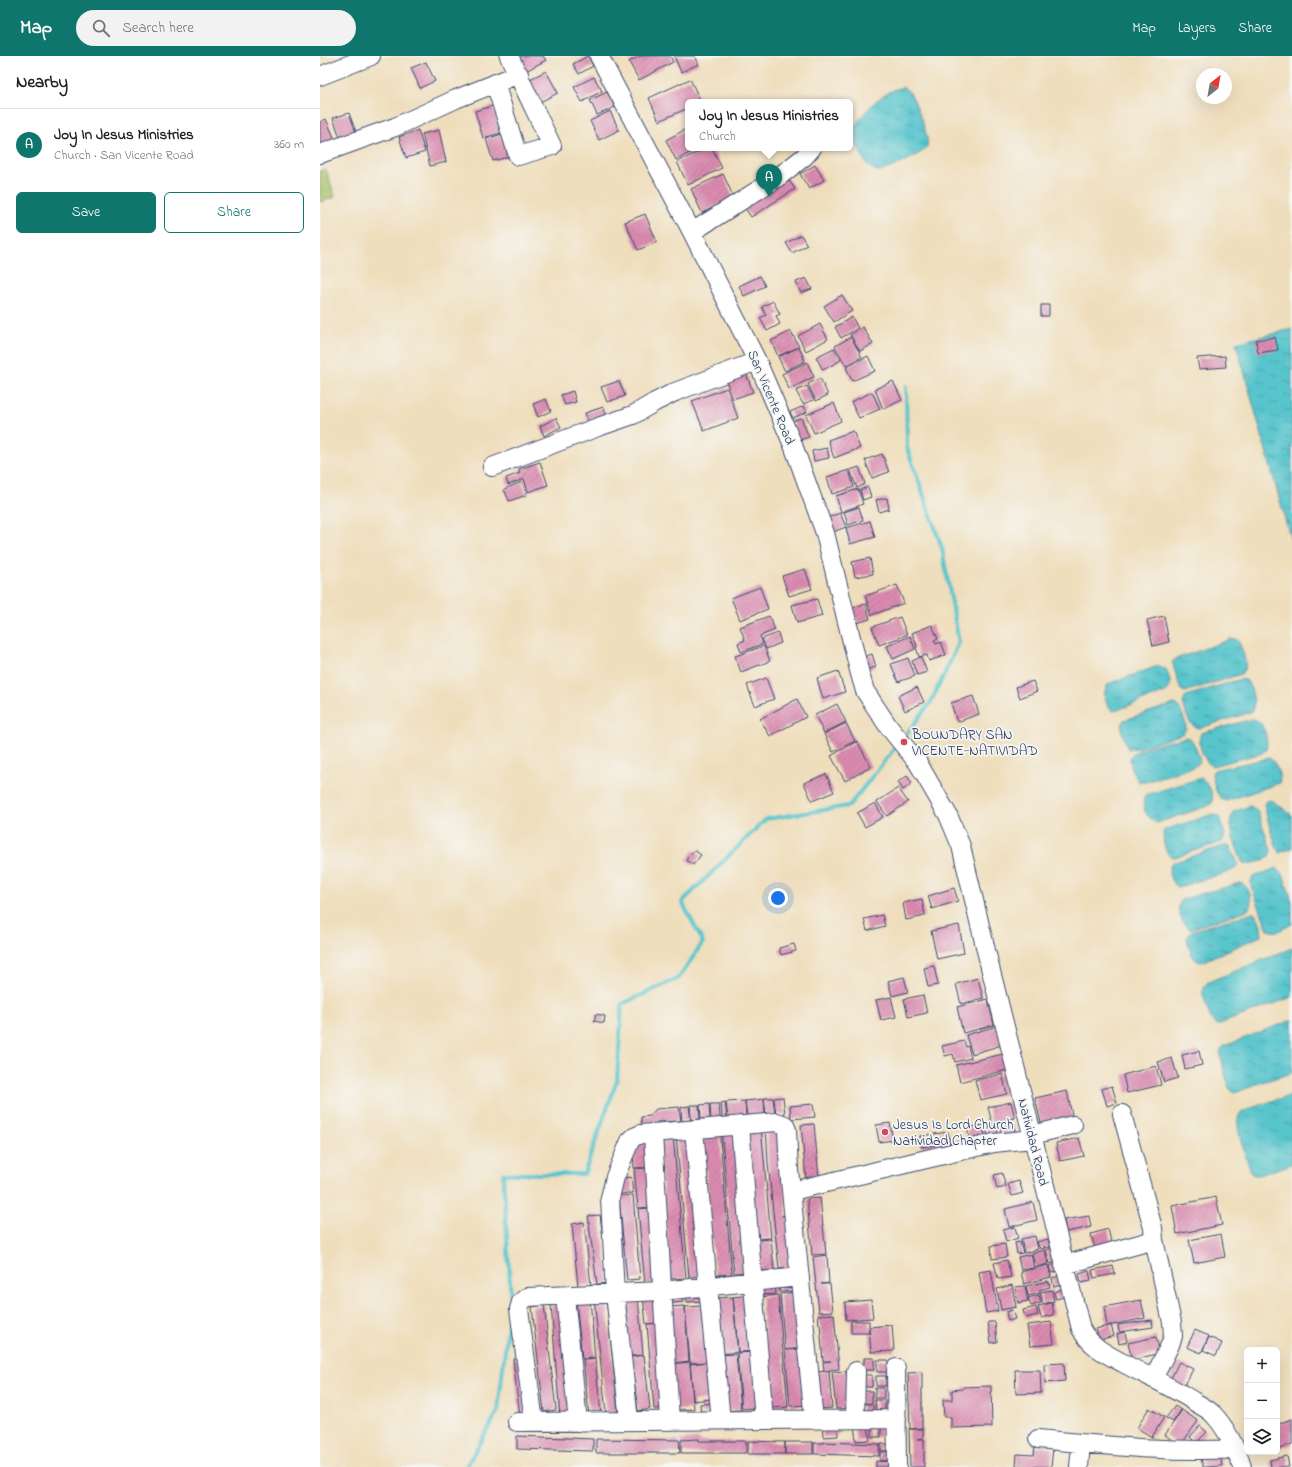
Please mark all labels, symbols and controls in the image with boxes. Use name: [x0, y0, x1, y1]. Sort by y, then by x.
search box: [76, 10, 356, 46]
text: Map: [20, 15, 52, 42]
icon: search: [90, 17, 112, 39]
text: Search here: [122, 17, 194, 39]
text: Map: [1132, 18, 1156, 39]
text: Layers: [1178, 18, 1216, 39]
text: Share: [1238, 18, 1272, 39]
north arrow: [1196, 68, 1232, 104]
text: Nearby: [16, 70, 68, 95]
popup: [685, 99, 853, 151]
text: Joy In Jesus Ministries: [699, 105, 839, 127]
text: Joy In Jesus Ministries: [54, 124, 194, 146]
text: Church: [699, 127, 736, 146]
text: A: [25, 135, 33, 154]
text: 360 m: [274, 135, 304, 154]
text: Church · San Vicente Road: [54, 146, 194, 165]
pin: A: [756, 164, 782, 197]
button: Save: [16, 192, 156, 233]
button: Share: [164, 192, 304, 233]
street label: San Vicente Road: [741, 347, 800, 448]
place label: BOUNDARY SAN VICENTE-NATIVIDAD: [911, 725, 1038, 762]
marker: BOUNDARY SAN VICENTE-NATIVIDAD: [899, 737, 909, 747]
your location: [768, 888, 788, 908]
street label: Natividad Road: [1012, 1096, 1054, 1188]
place label: Jesus Is Lord Church Natividad Chapter: [893, 1115, 1013, 1152]
marker: Jesus Is Lord Church Natividad Chapter: [880, 1127, 890, 1137]
map controls: [1244, 1347, 1280, 1455]
button: +: [1244, 1347, 1280, 1383]
button: −: [1244, 1383, 1280, 1419]
button: layers: [1244, 1419, 1280, 1455]

